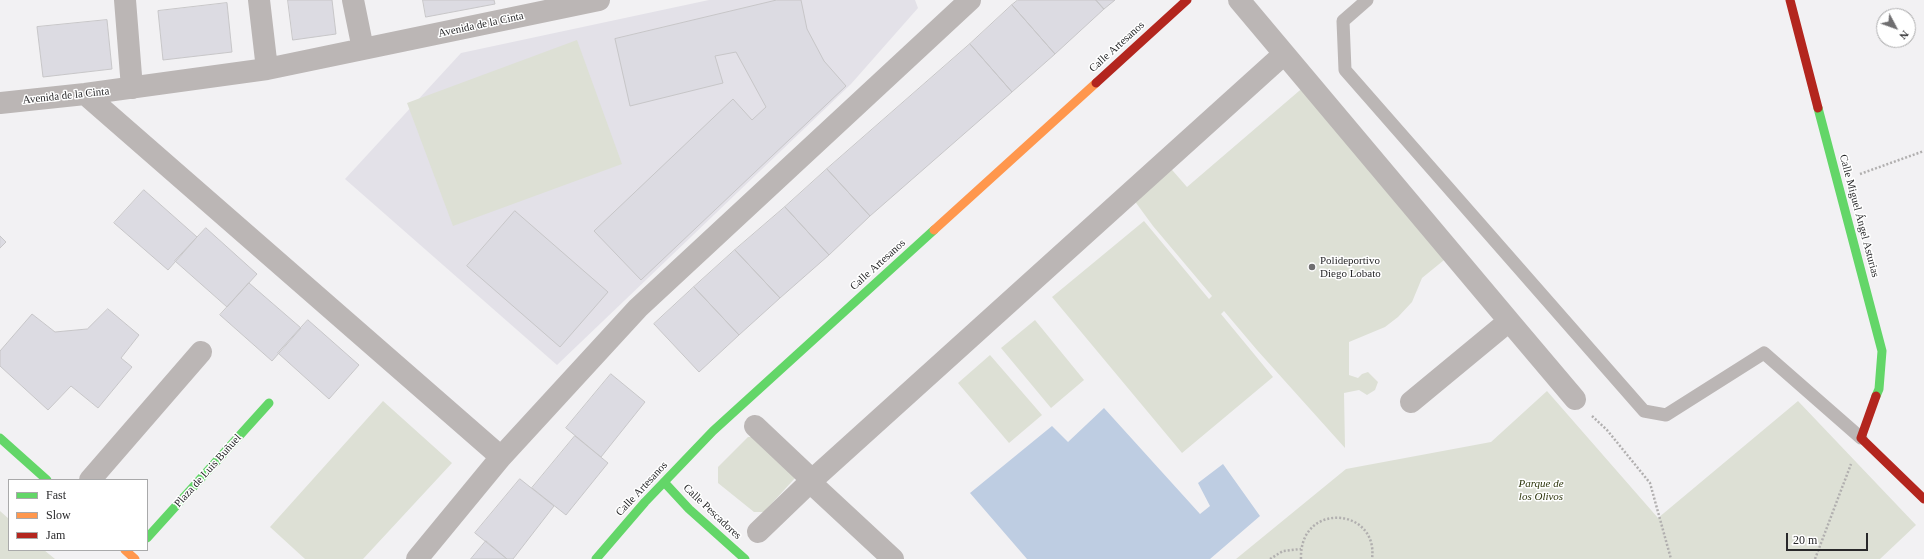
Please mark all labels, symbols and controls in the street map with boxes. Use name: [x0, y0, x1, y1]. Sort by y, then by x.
north arrow: [1876, 8, 1916, 48]
street label: Avenida de la Cinta: [437, 10, 525, 40]
street label: Calle Artesanos: [1087, 19, 1147, 75]
text: N: [1897, 28, 1911, 42]
street label: Avenida de la Cinta: [22, 85, 110, 107]
street label: Calle Miguel Ángel Asturias: [1836, 153, 1882, 279]
street label: Calle Artesanos: [848, 237, 908, 293]
place label: Polideportivo Diego Lobato: [1320, 254, 1381, 280]
marker: Polideportivo Diego Lobato: [1307, 262, 1317, 272]
street label: Plaza de Luis Buñuel: [172, 432, 244, 510]
street label: Calle Artesanos: [613, 459, 671, 519]
park label: Parque de los Olivos: [1518, 477, 1564, 503]
legend: [8, 479, 148, 551]
street label: Calle Pescadores: [680, 482, 744, 542]
text: Fast: [46, 488, 66, 502]
text: Slow: [46, 508, 71, 522]
scale bar: [1788, 525, 1870, 551]
text: Jam: [46, 528, 65, 542]
text: 20 m: [1793, 533, 1817, 547]

